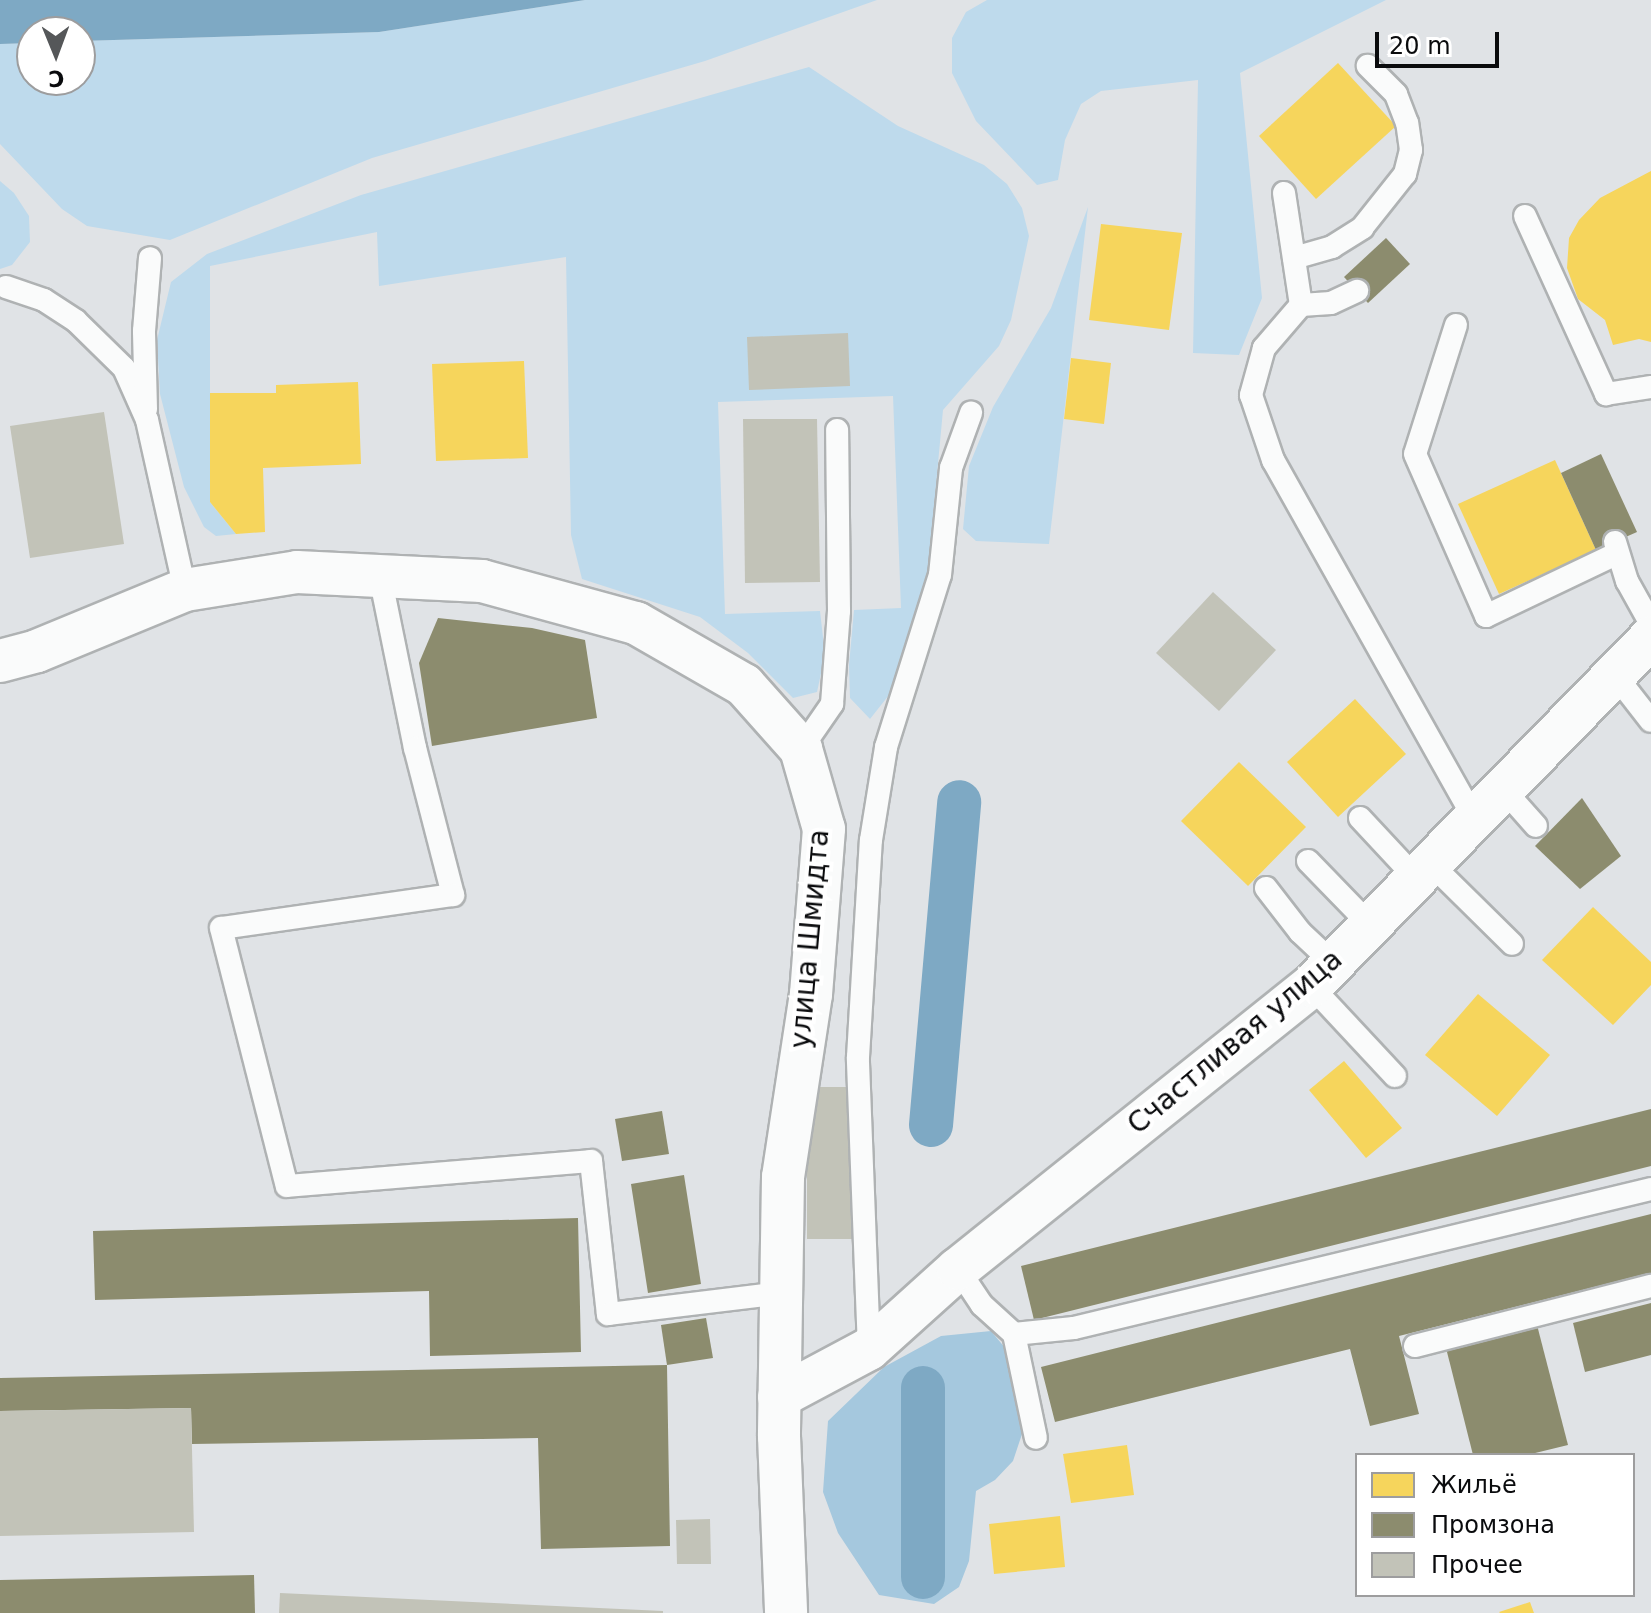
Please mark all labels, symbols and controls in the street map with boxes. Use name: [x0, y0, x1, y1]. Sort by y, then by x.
north arrow: [16, 16, 96, 96]
scale bar: [1379, 16, 1503, 66]
text: 20 m: [1389, 32, 1451, 60]
text: С: [48, 66, 65, 91]
street label: улица Шмидта: [784, 828, 836, 1050]
street label: Счастливая улица: [1121, 943, 1349, 1141]
legend: [1355, 1453, 1635, 1597]
text: Жильё: [1431, 1471, 1517, 1499]
text: Промзона: [1431, 1511, 1555, 1539]
text: Прочее: [1431, 1551, 1523, 1579]

